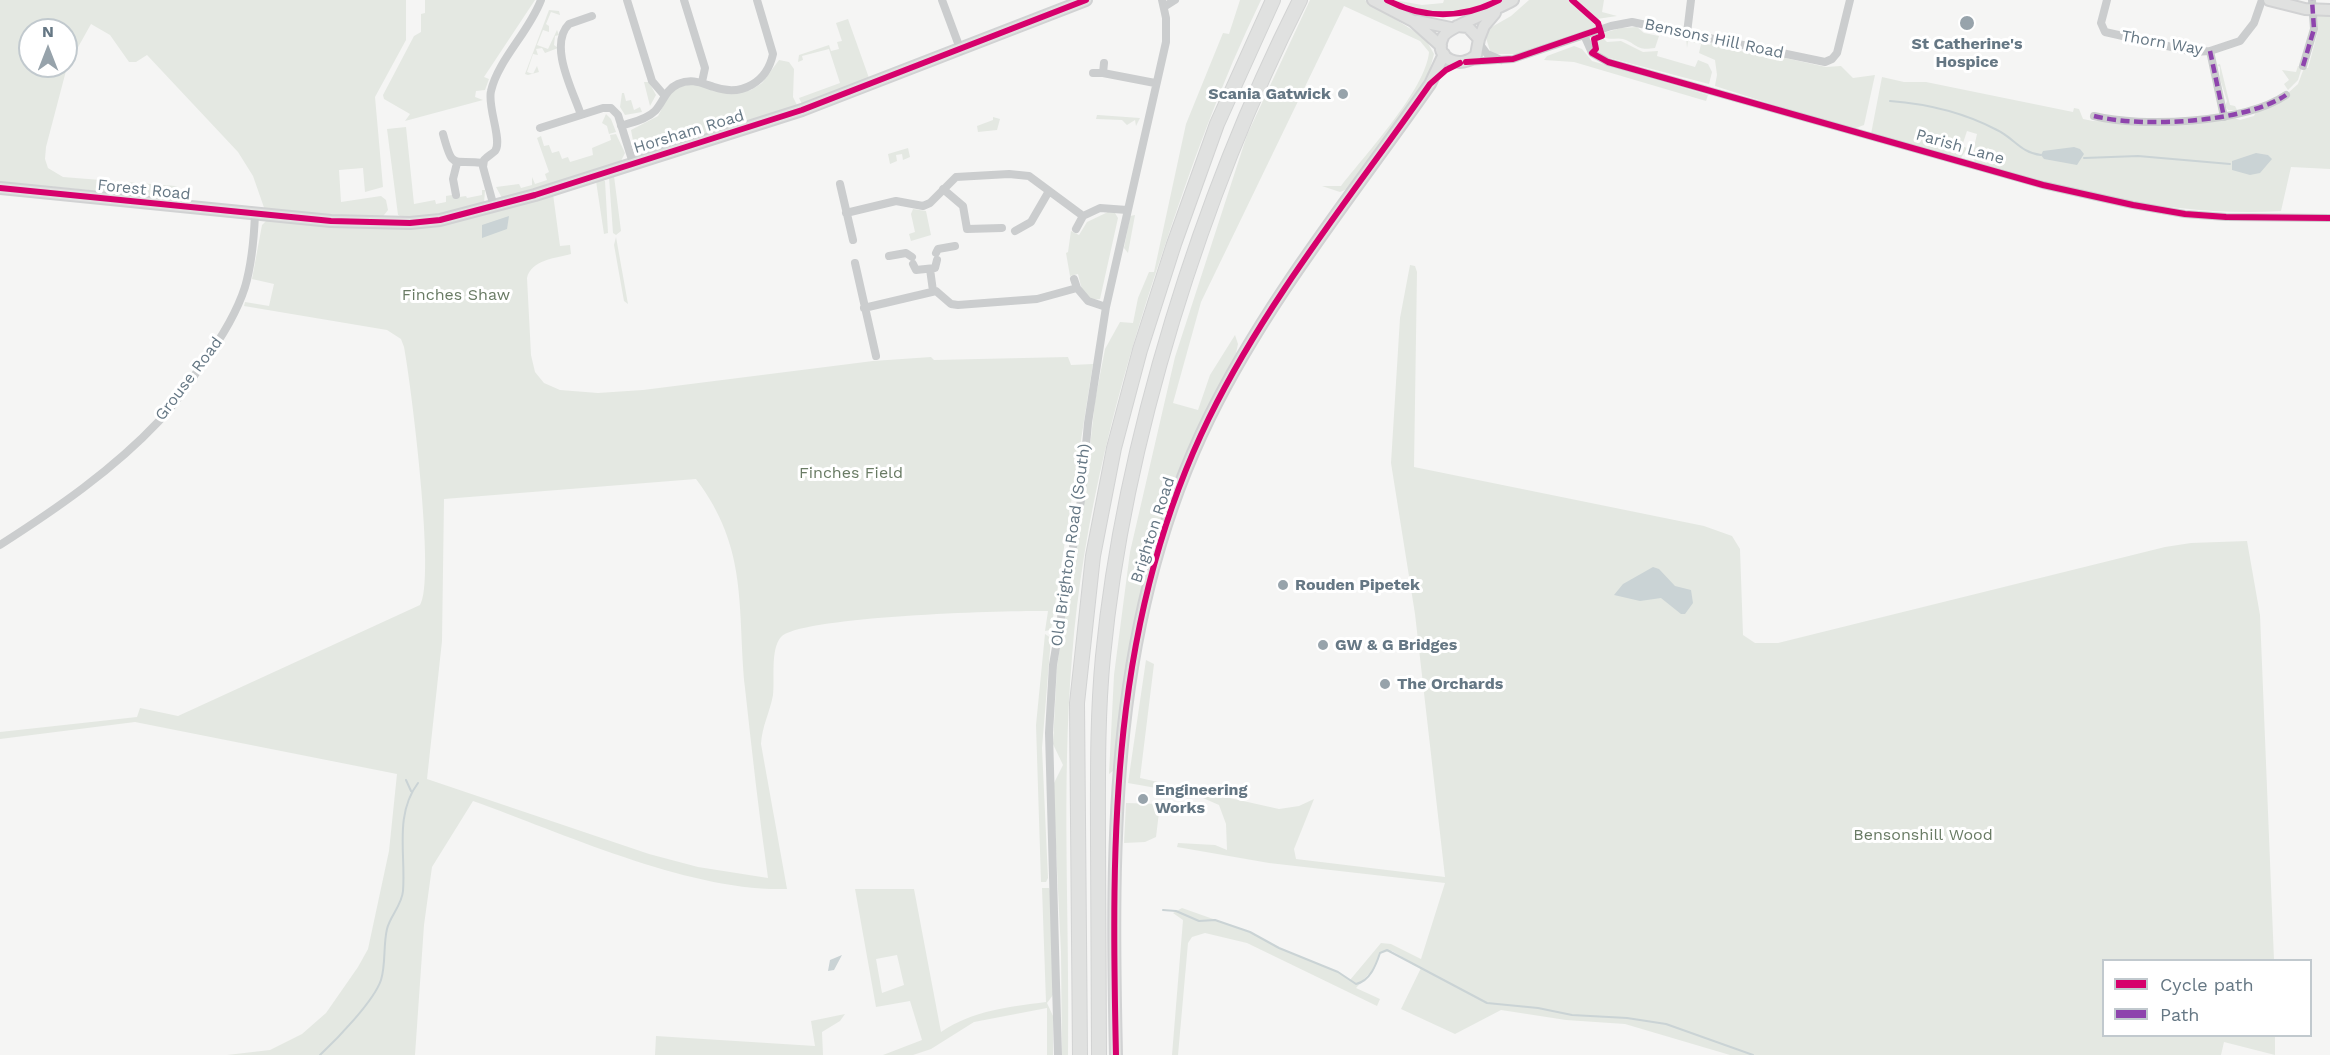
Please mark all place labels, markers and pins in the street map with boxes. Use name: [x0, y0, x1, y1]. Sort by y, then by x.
marker: St Catherine's Hospice: [1958, 14, 1976, 32]
place label: St Catherine's Hospice: [1912, 34, 2022, 72]
place label: Scania Gatwick: [1208, 84, 1331, 104]
marker: Scania Gatwick: [1336, 87, 1350, 101]
place label: Rouden Pipetek: [1295, 575, 1420, 595]
marker: Rouden Pipetek: [1276, 578, 1290, 592]
place label: GW & G Bridges: [1335, 635, 1457, 655]
marker: GW & G Bridges: [1316, 638, 1330, 652]
place label: The Orchards: [1397, 674, 1503, 694]
marker: The Orchards: [1378, 677, 1392, 691]
place label: Engineering Works: [1155, 780, 1247, 818]
marker: Engineering Works: [1136, 792, 1150, 806]

